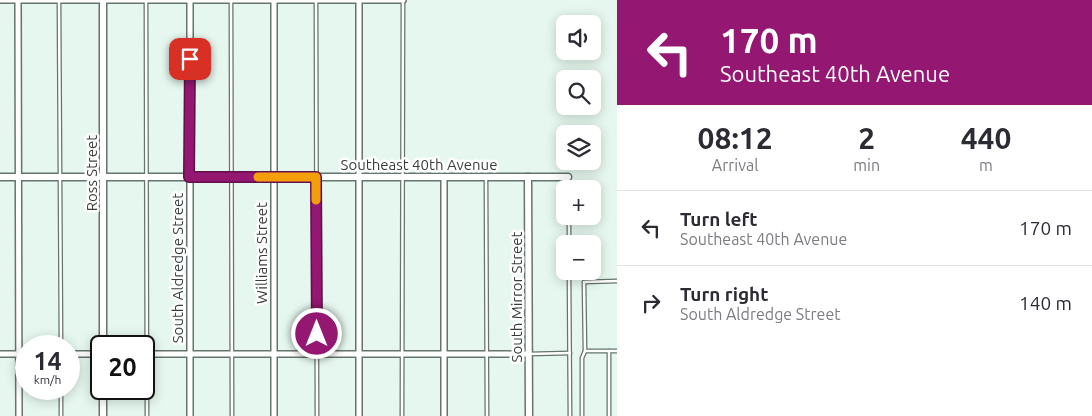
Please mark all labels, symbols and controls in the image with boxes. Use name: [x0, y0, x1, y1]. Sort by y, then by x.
map controls: [556, 15, 601, 280]
button: sound: [556, 15, 601, 60]
icon: left: [637, 20, 702, 85]
text: 170 m: [720, 20, 818, 60]
pin: [169, 38, 211, 80]
icon: arrive: [176, 45, 204, 73]
text: Southeast 40th Avenue: [720, 61, 950, 86]
button: search: [556, 70, 601, 115]
text: 08:12: [698, 121, 773, 155]
text: 2: [858, 121, 875, 155]
text: 440: [961, 121, 1011, 155]
button: layers: [556, 125, 601, 170]
street label: Ross Street: [83, 135, 100, 211]
street label: Southeast 40th Avenue: [341, 156, 497, 173]
text: Arrival: [712, 156, 758, 174]
text: min: [853, 156, 880, 174]
text: m: [979, 156, 993, 174]
button: +: [556, 180, 601, 225]
street label: South Aldredge Street: [169, 193, 186, 343]
street label: Williams Street: [253, 202, 270, 304]
text: Turn left: [680, 208, 758, 230]
icon: left: [637, 214, 665, 242]
text: 170 m: [1019, 217, 1072, 239]
text: Southeast 40th Avenue: [680, 230, 847, 248]
street label: South Mirror Street: [508, 231, 525, 362]
button: −: [556, 235, 601, 280]
text: Turn right: [680, 283, 768, 305]
icon: right: [637, 289, 665, 317]
text: 140 m: [1019, 292, 1072, 314]
text: South Aldredge Street: [680, 305, 841, 323]
position arrow: [290, 307, 342, 359]
speed limit sign: 20: [90, 335, 155, 400]
text: 14: [33, 347, 62, 375]
text: km/h: [34, 373, 61, 386]

